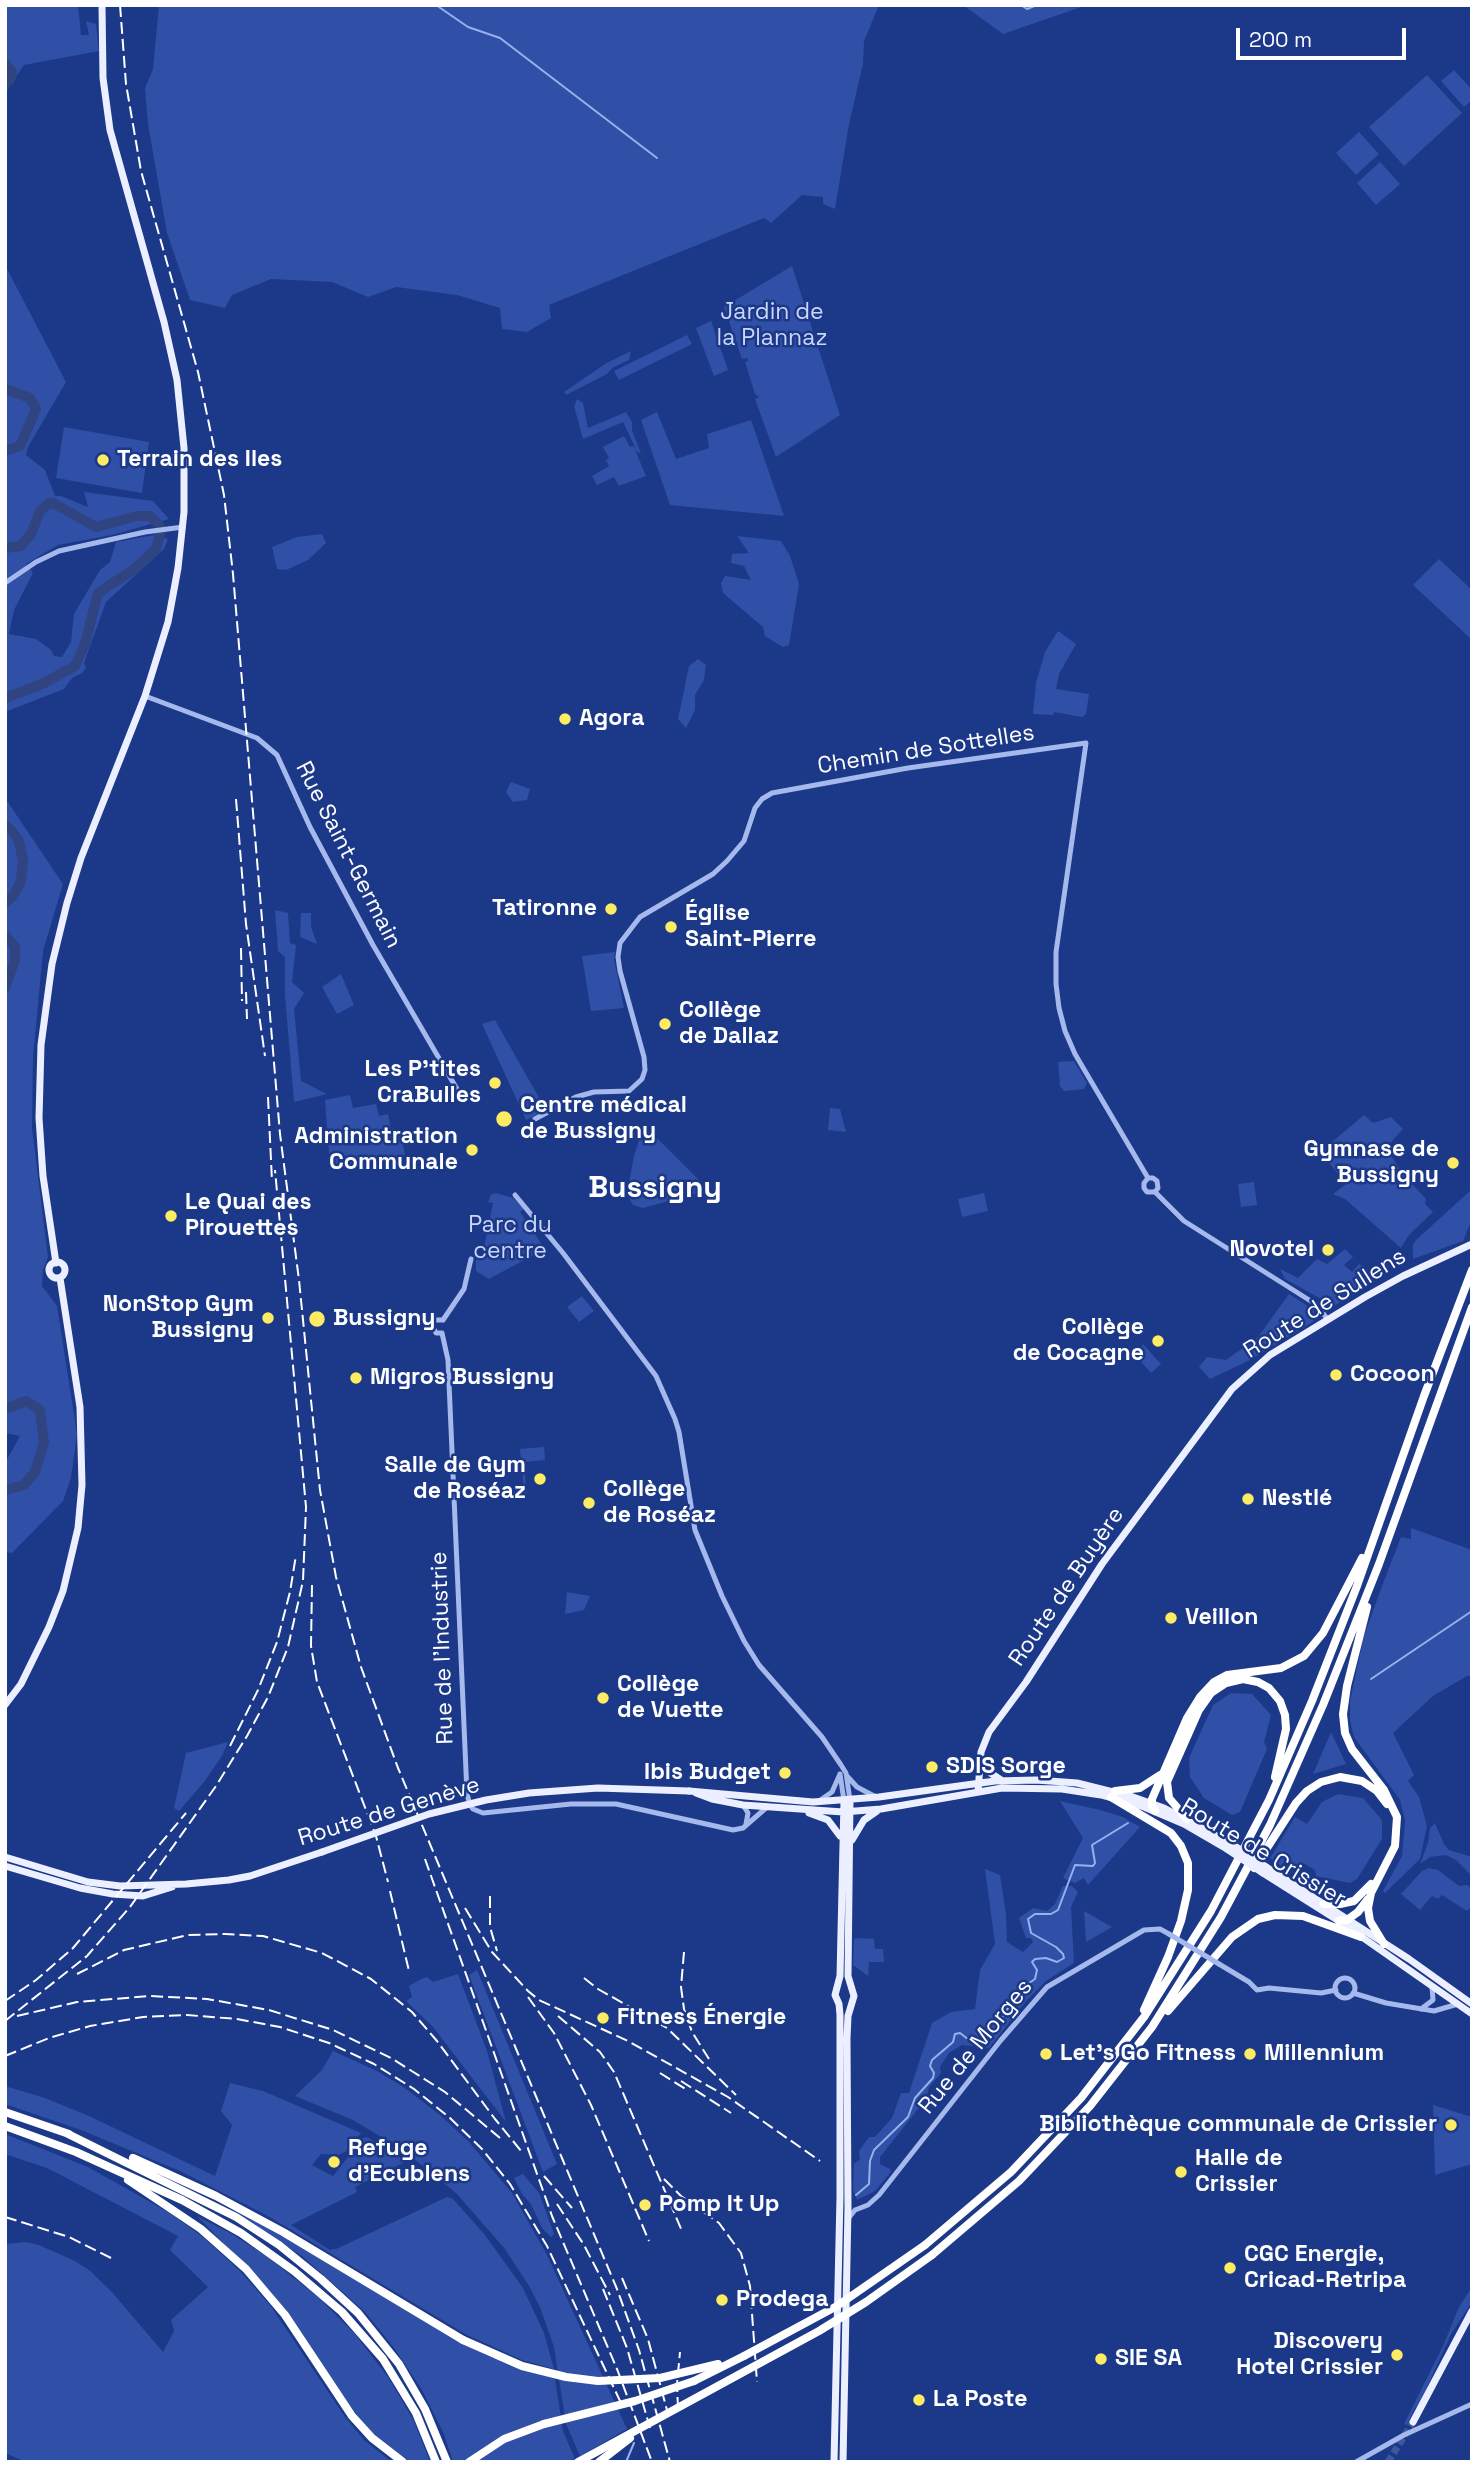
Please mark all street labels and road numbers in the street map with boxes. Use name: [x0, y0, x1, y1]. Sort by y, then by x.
street label: Chemin de Sottelles: [816, 719, 1036, 781]
street label: Rue Saint-Germain: [289, 757, 407, 953]
street label: Route de Sullens: [1239, 1243, 1411, 1365]
street label: Route de Buyère: [1004, 1502, 1130, 1672]
street label: Rue de l'Industrie: [426, 1551, 460, 1745]
street label: Route de Genève: [295, 1771, 483, 1853]
street label: Route de Crissier: [1175, 1793, 1351, 1913]
street label: Rue de Morges: [913, 1974, 1039, 2120]

